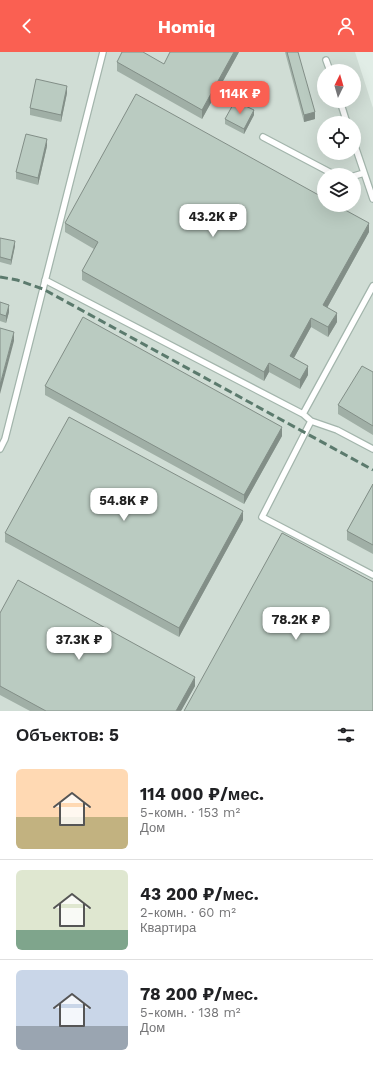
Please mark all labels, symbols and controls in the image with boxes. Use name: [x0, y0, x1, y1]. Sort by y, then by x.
icon: back: [16, 15, 38, 37]
icon: person: [335, 15, 357, 37]
text: Homiq: [158, 16, 215, 37]
north arrow: [317, 64, 361, 108]
map controls: [317, 64, 361, 212]
pin: 114K ₽: [207, 81, 273, 115]
text: 114K ₽: [219, 86, 261, 101]
button: locate: [317, 116, 361, 160]
button: layers: [317, 168, 361, 212]
pin: 43.2K ₽: [176, 204, 250, 238]
text: 43.2K ₽: [188, 209, 238, 224]
pin: 54.8K ₽: [87, 488, 161, 522]
text: 54.8K ₽: [99, 493, 149, 508]
pin: 78.2K ₽: [259, 607, 333, 641]
text: 78.2K ₽: [272, 612, 320, 627]
pin: 37.3K ₽: [42, 627, 116, 661]
text: 37.3K ₽: [56, 632, 102, 647]
icon: filters: [335, 724, 357, 746]
text: Объектов: 5: [16, 725, 119, 745]
text: 114 000 ₽/мес.: [140, 784, 264, 804]
icon: home: [48, 785, 96, 833]
text: 5-комн. · 153 m²: [140, 805, 240, 820]
text: Дом: [140, 820, 165, 835]
text: 43 200 ₽/мес.: [140, 884, 259, 904]
icon: home: [48, 886, 96, 934]
text: 2-комн. · 60 m²: [140, 905, 236, 920]
text: Квартира: [140, 920, 196, 935]
text: 78 200 ₽/мес.: [140, 984, 258, 1004]
icon: home: [48, 986, 96, 1034]
text: 5-комн. · 138 m²: [140, 1005, 241, 1020]
text: Дом: [140, 1020, 165, 1035]

